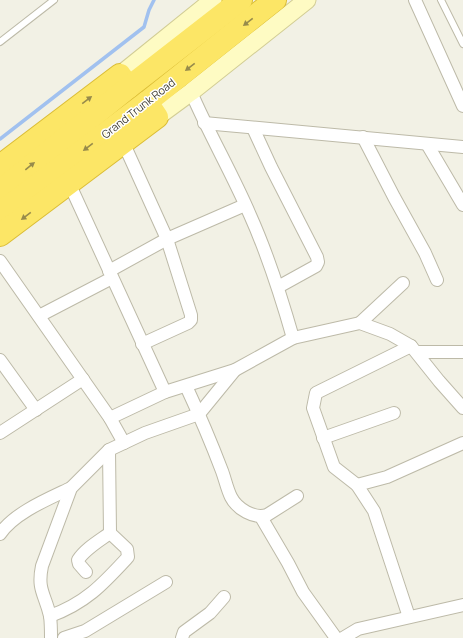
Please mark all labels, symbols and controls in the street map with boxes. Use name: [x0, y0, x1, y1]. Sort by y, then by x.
one-way arrow: [242, 17, 253, 26]
one-way arrow: [185, 63, 196, 71]
street label: Grand Trunk Road: [98, 75, 178, 141]
one-way arrow: [81, 96, 92, 104]
one-way arrow: [82, 142, 93, 151]
one-way arrow: [25, 162, 36, 171]
one-way arrow: [20, 212, 31, 220]

